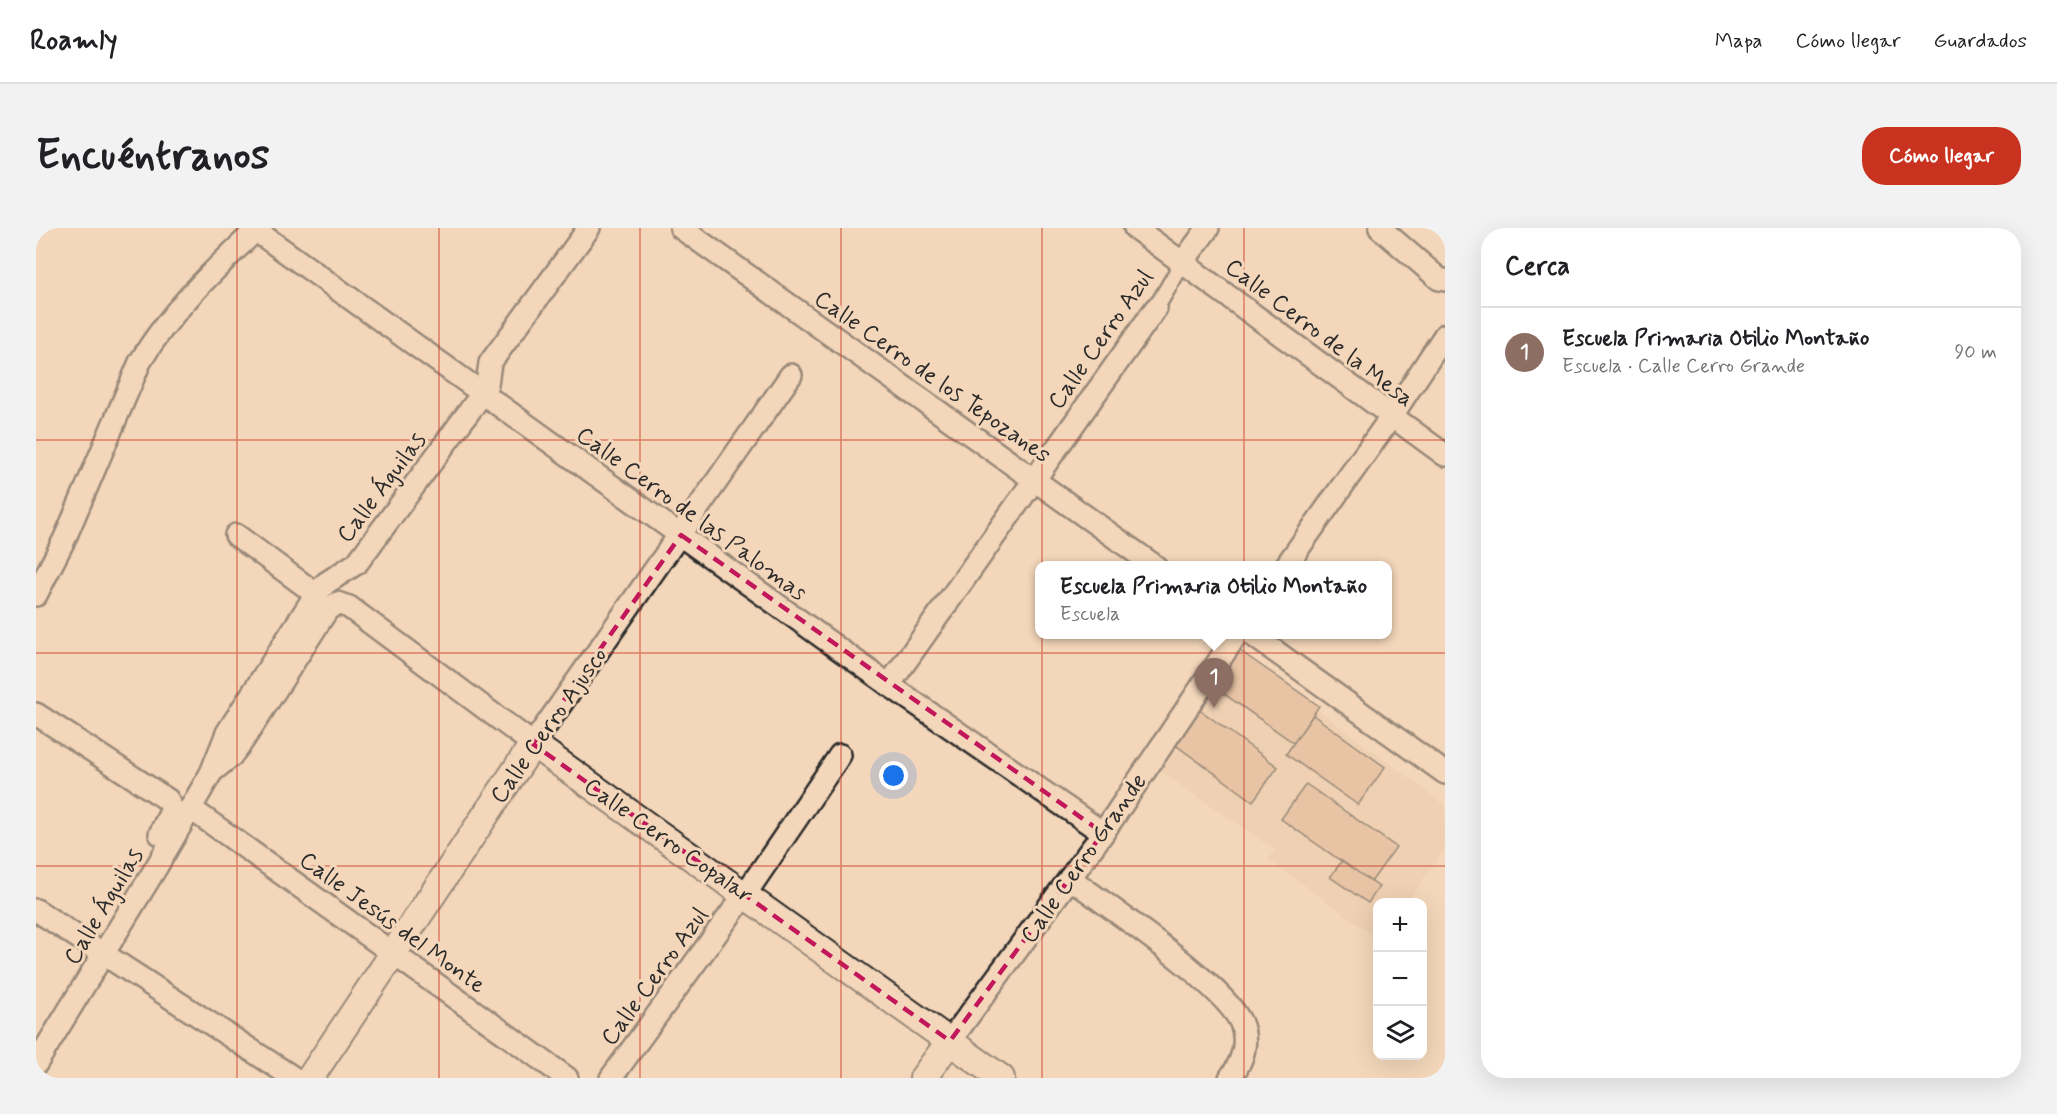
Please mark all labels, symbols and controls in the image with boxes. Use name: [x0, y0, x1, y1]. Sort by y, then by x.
text: Roamly: [30, 23, 118, 60]
text: Mapa: [1715, 27, 1763, 55]
text: Cómo llegar: [1796, 27, 1901, 55]
text: Guardados: [1934, 27, 2027, 55]
button: Cómo llegar: [1862, 127, 2021, 185]
text: Encuéntranos: [36, 129, 269, 184]
text: Cerca: [1505, 250, 1570, 284]
street label: Calle Cerro de la Mesa: [1218, 252, 1420, 415]
street label: Calle Cerro Azul: [1042, 264, 1161, 416]
street label: Calle Cerro de los Tepozanes: [808, 284, 1057, 471]
text: Escuela Primaria Otilio Montaño: [1562, 325, 1869, 353]
text: 1: [1520, 339, 1529, 366]
text: 90 m: [1954, 339, 1997, 366]
text: Escuela · Calle Cerro Grande: [1562, 353, 1805, 380]
street label: Calle Cerro de las Palomas: [570, 420, 813, 609]
street label: Calle Águilas: [330, 426, 434, 550]
popup: [1035, 561, 1392, 639]
text: Escuela Primaria Otilio Montaño: [1060, 573, 1367, 601]
text: Escuela: [1060, 601, 1120, 628]
street label: Calle Cerro Ajusco: [484, 642, 615, 810]
pin: 1: [1194, 658, 1234, 708]
your location: [879, 761, 908, 790]
street label: Calle Cerro Grande: [1014, 768, 1155, 950]
street label: Calle Cerro Copalar: [577, 771, 759, 911]
street label: Calle Águilas: [56, 842, 151, 971]
street label: Calle Jesús del Monte: [293, 845, 492, 1001]
map controls: [1373, 898, 1427, 1060]
button: +: [1373, 898, 1427, 952]
street label: Calle Cerro Azul: [595, 901, 716, 1052]
button: −: [1373, 952, 1427, 1006]
button: layers: [1373, 1006, 1427, 1060]

